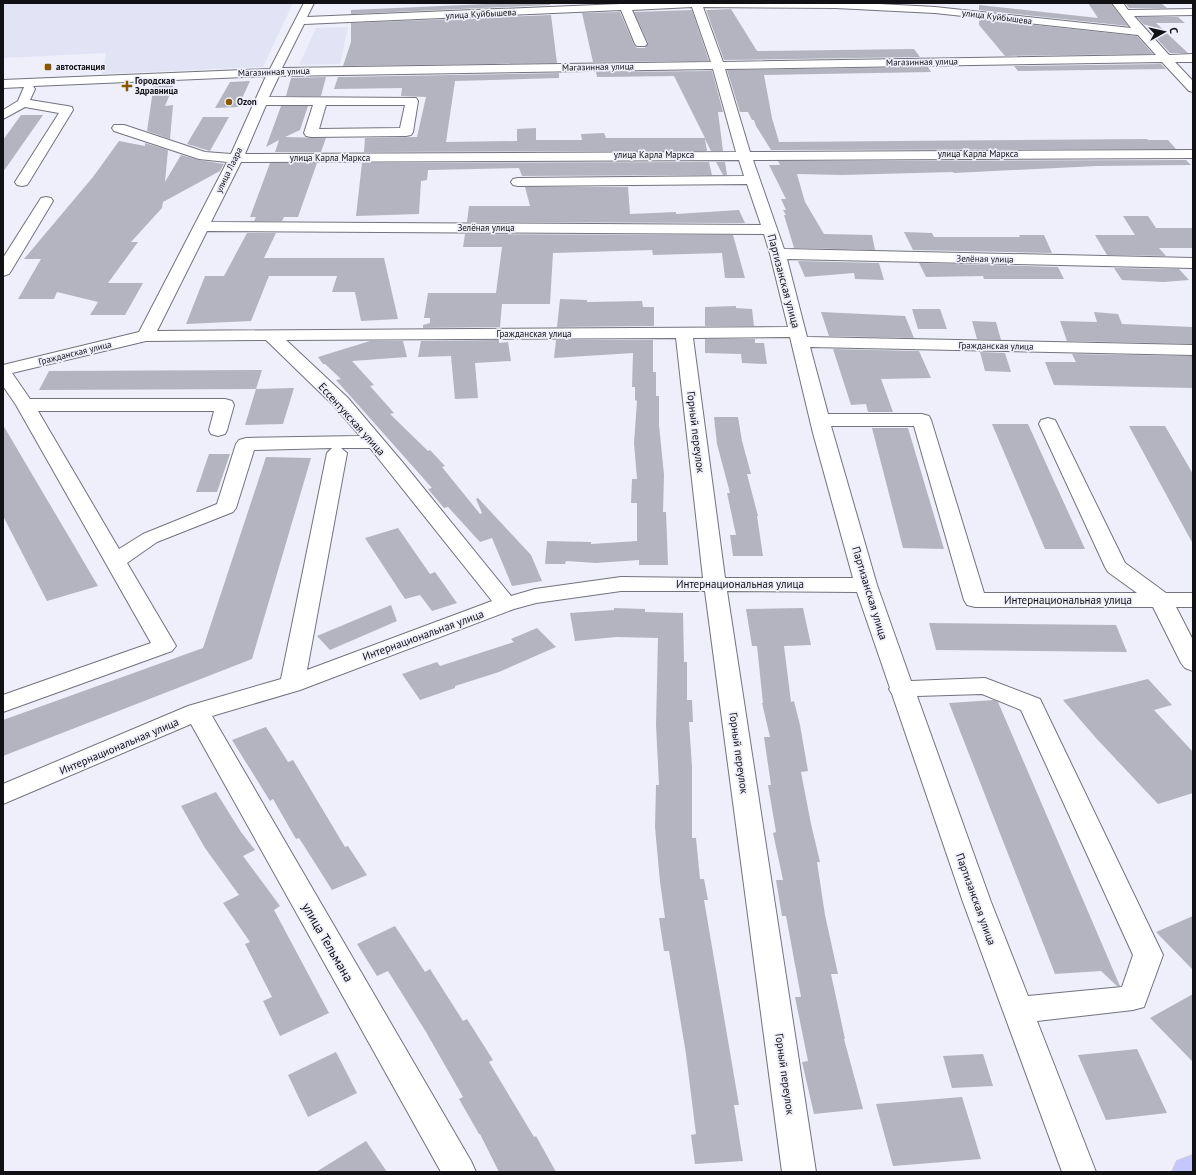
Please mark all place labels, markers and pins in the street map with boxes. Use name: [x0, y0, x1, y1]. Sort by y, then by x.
place label: автостанция: [56, 61, 105, 72]
marker: автостанция: [43, 62, 53, 72]
place label: Городская Здравница: [135, 75, 178, 96]
marker: Городская Здравница: [122, 81, 132, 91]
place label: Ozon: [237, 96, 257, 107]
marker: Ozon: [224, 97, 234, 107]

